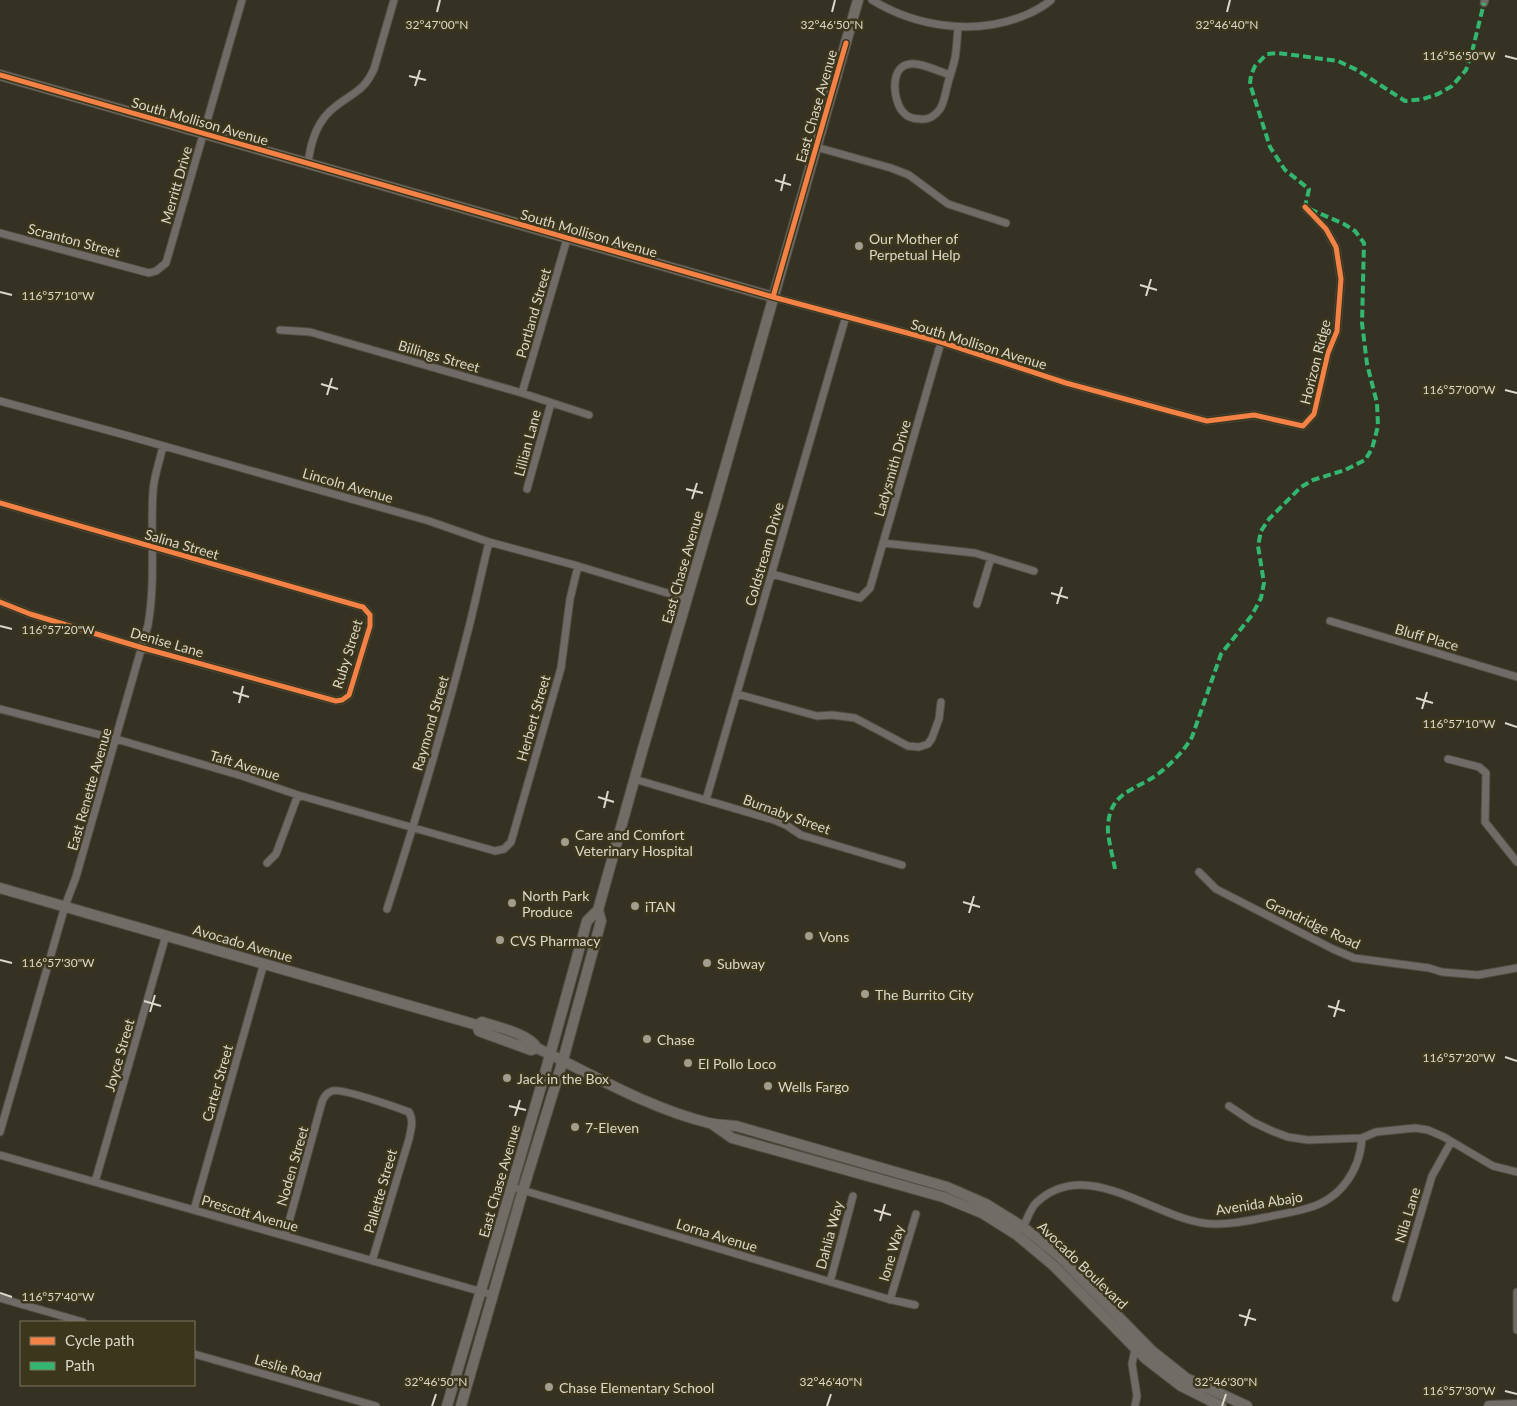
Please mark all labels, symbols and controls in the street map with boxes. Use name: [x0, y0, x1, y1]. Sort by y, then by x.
text: 32°47'00"N: [406, 17, 468, 32]
text: 32°46'50"N: [801, 17, 863, 32]
text: 32°46'40"N: [1196, 17, 1258, 32]
street label: East Chase Avenue: [792, 48, 840, 164]
text: 116°56'50"W: [1422, 48, 1496, 63]
street label: South Mollison Avenue: [130, 93, 270, 149]
street label: Merritt Drive: [157, 144, 195, 226]
street label: South Mollison Avenue: [519, 205, 659, 261]
street label: Scranton Street: [26, 219, 122, 261]
place label: Our Mother of Perpetual Help: [869, 230, 961, 263]
marker: Our Mother of Perpetual Help: [853, 240, 865, 252]
street label: Portland Street: [512, 266, 554, 360]
text: 116°57'10"W: [21, 288, 95, 303]
street label: South Mollison Avenue: [909, 315, 1049, 373]
street label: Horizon Ridge: [1296, 318, 1334, 406]
street label: Billings Street: [396, 336, 482, 376]
text: 116°57'00"W: [1422, 382, 1496, 397]
street label: Lillian Lane: [510, 408, 544, 478]
street label: Ladysmith Drive: [870, 418, 914, 518]
street label: Lincoln Avenue: [301, 464, 395, 506]
street label: Coldstream Drive: [741, 500, 787, 608]
street label: East Chase Avenue: [658, 509, 706, 625]
street label: Salina Street: [143, 525, 221, 563]
street label: Ruby Street: [328, 617, 366, 691]
street label: Bluff Place: [1393, 620, 1461, 654]
text: 116°57'20"W: [21, 622, 95, 637]
street label: Denise Lane: [128, 623, 206, 661]
street label: Raymond Street: [408, 673, 452, 773]
street label: Herbert Street: [513, 673, 553, 763]
text: 116°57'10"W: [1422, 716, 1496, 731]
street label: East Renette Avenue: [63, 726, 115, 852]
street label: Taft Avenue: [208, 746, 282, 784]
street label: Burnaby Street: [741, 790, 833, 838]
place label: Care and Comfort Veterinary Hospital: [575, 826, 693, 859]
marker: Care and Comfort Veterinary Hospital: [559, 836, 571, 848]
place label: North Park Produce: [522, 887, 590, 920]
street label: Grandridge Road: [1263, 893, 1363, 953]
marker: North Park Produce: [506, 897, 518, 909]
place label: iTAN: [645, 898, 676, 915]
marker: iTAN: [629, 900, 641, 912]
street label: Avocado Avenue: [191, 921, 295, 965]
place label: Vons: [819, 928, 849, 945]
marker: Vons: [803, 930, 815, 942]
place label: CVS Pharmacy: [510, 932, 601, 949]
marker: CVS Pharmacy: [494, 934, 506, 946]
text: 116°57'30"W: [21, 955, 95, 970]
place label: Subway: [717, 955, 766, 972]
marker: Subway: [701, 957, 713, 969]
place label: The Burrito City: [875, 986, 974, 1003]
marker: The Burrito City: [859, 988, 871, 1000]
street label: Joyce Street: [101, 1017, 137, 1093]
place label: Chase: [657, 1031, 695, 1048]
marker: Chase: [641, 1033, 653, 1045]
street label: Carter Street: [198, 1043, 236, 1123]
text: 116°57'20"W: [1422, 1050, 1496, 1065]
place label: El Pollo Loco: [698, 1055, 776, 1072]
marker: El Pollo Loco: [682, 1057, 694, 1069]
place label: Jack in the Box: [517, 1070, 609, 1087]
marker: Jack in the Box: [501, 1072, 513, 1084]
place label: Wells Fargo: [778, 1078, 849, 1095]
marker: Wells Fargo: [762, 1080, 774, 1092]
place label: 7-Eleven: [585, 1119, 639, 1136]
marker: 7-Eleven: [569, 1121, 581, 1133]
street label: East Chase Avenue: [475, 1123, 523, 1239]
street label: Noden Street: [273, 1124, 311, 1208]
street label: Pallette Street: [360, 1147, 400, 1235]
street label: Nila Lane: [1391, 1185, 1423, 1245]
street label: Avenida Abajo: [1214, 1188, 1304, 1218]
street label: Prescott Avenue: [200, 1191, 300, 1235]
street label: Dahlia Way: [812, 1198, 846, 1271]
street label: Lorna Avenue: [674, 1215, 760, 1255]
street label: Avocado Boulevard: [1034, 1218, 1132, 1312]
street label: Ione Way: [875, 1222, 907, 1283]
text: 116°57'40"W: [21, 1289, 95, 1304]
legend: [20, 1321, 195, 1386]
text: Cycle path: [65, 1331, 134, 1349]
street label: Leslie Road: [253, 1350, 323, 1386]
text: Path: [65, 1356, 95, 1374]
text: 32°46'50"N: [405, 1374, 467, 1389]
text: 32°46'40"N: [800, 1374, 862, 1389]
text: 32°46'30"N: [1195, 1374, 1257, 1389]
place label: Chase Elementary School: [559, 1379, 714, 1396]
marker: Chase Elementary School: [543, 1381, 555, 1393]
text: 116°57'30"W: [1422, 1383, 1496, 1398]

